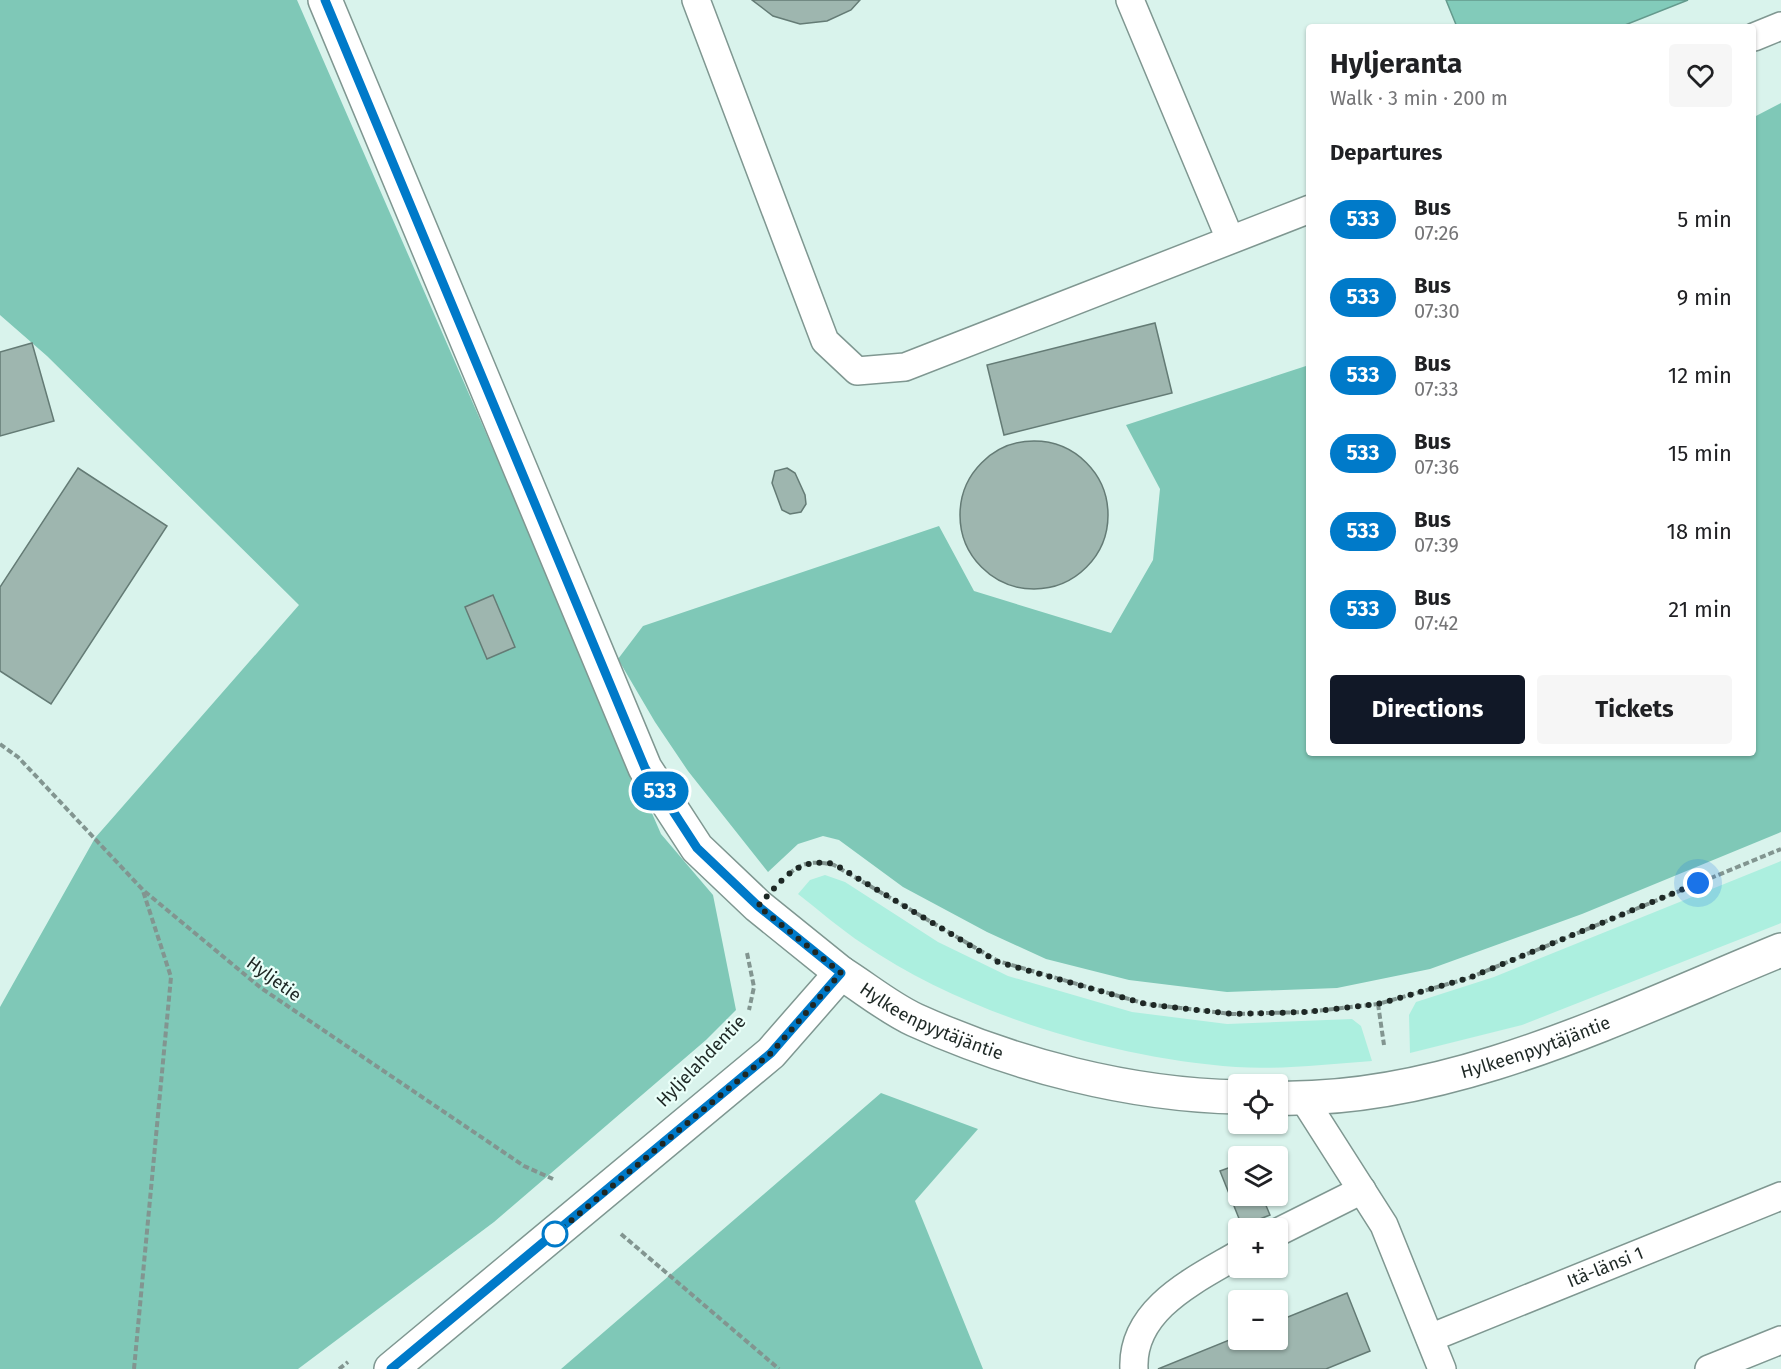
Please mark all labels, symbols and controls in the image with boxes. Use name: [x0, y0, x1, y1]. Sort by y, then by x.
button: heart: [1669, 44, 1732, 107]
text: Hyljeranta: [1330, 47, 1462, 80]
text: Walk · 3 min · 200 m: [1330, 86, 1508, 110]
text: Departures: [1330, 139, 1442, 166]
text: Bus: [1414, 194, 1451, 221]
text: 533: [1347, 206, 1379, 232]
text: 5 min: [1677, 206, 1732, 233]
text: 07:26: [1414, 221, 1459, 245]
text: Bus: [1414, 272, 1451, 299]
text: 533: [1347, 284, 1379, 310]
text: 9 min: [1677, 284, 1732, 311]
text: 07:30: [1414, 299, 1460, 323]
text: Bus: [1414, 350, 1451, 377]
text: 533: [1347, 362, 1379, 388]
text: 12 min: [1668, 362, 1732, 389]
text: 07:33: [1414, 377, 1459, 401]
text: Bus: [1414, 428, 1451, 455]
text: 533: [1347, 440, 1379, 466]
text: 15 min: [1668, 440, 1732, 467]
text: 07:36: [1414, 455, 1459, 479]
text: Bus: [1414, 506, 1451, 533]
text: 533: [1347, 518, 1379, 544]
text: 18 min: [1667, 518, 1732, 545]
text: 07:39: [1414, 533, 1459, 557]
text: Bus: [1414, 584, 1451, 611]
text: 533: [1347, 596, 1379, 622]
text: 21 min: [1668, 596, 1732, 623]
text: 07:42: [1414, 611, 1458, 635]
button: Directions: [1330, 675, 1525, 744]
button: Tickets: [1537, 675, 1732, 744]
line badge: 533: [626, 772, 694, 810]
text: 533: [644, 778, 676, 804]
your location: [1683, 868, 1713, 898]
street label: Hyljetie: [242, 952, 306, 1006]
street label: Hylkeenpyytäjäntie: [856, 978, 1006, 1065]
street label: Hyljelahdentie: [652, 1010, 750, 1112]
street label: Hylkeenpyytäjäntie: [1458, 1011, 1613, 1083]
map controls: [1228, 1074, 1288, 1350]
button: locate: [1228, 1074, 1288, 1134]
button: layers: [1228, 1146, 1288, 1206]
button: +: [1228, 1218, 1288, 1278]
unlabelled marker: [542, 1221, 568, 1247]
street label: Itä-länsi 1: [1564, 1242, 1646, 1292]
button: −: [1228, 1290, 1288, 1350]

